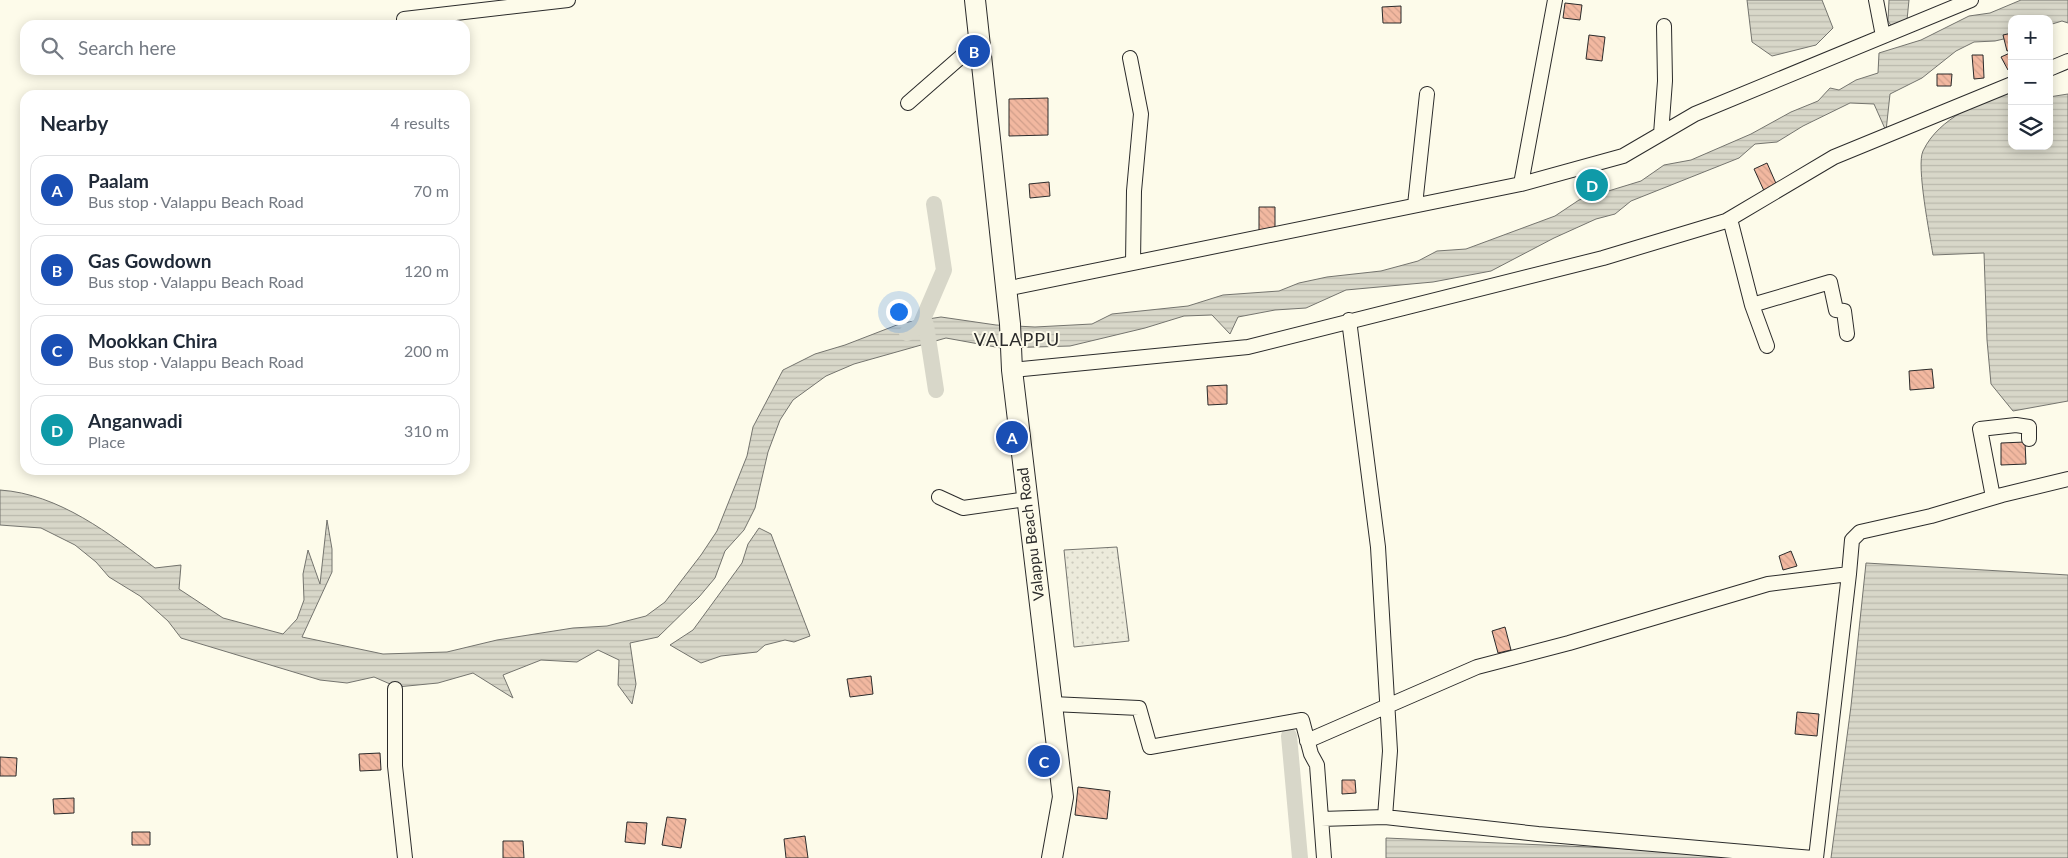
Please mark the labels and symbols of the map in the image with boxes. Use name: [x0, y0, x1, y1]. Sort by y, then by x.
pin: B: [958, 32, 990, 70]
pin: D: [1576, 166, 1608, 204]
your location: [886, 299, 912, 325]
district label: VALAPPU: [974, 328, 1060, 350]
pin: A: [996, 418, 1028, 456]
street label: Valappu Beach Road: [1013, 466, 1047, 602]
pin: C: [1028, 742, 1060, 780]

